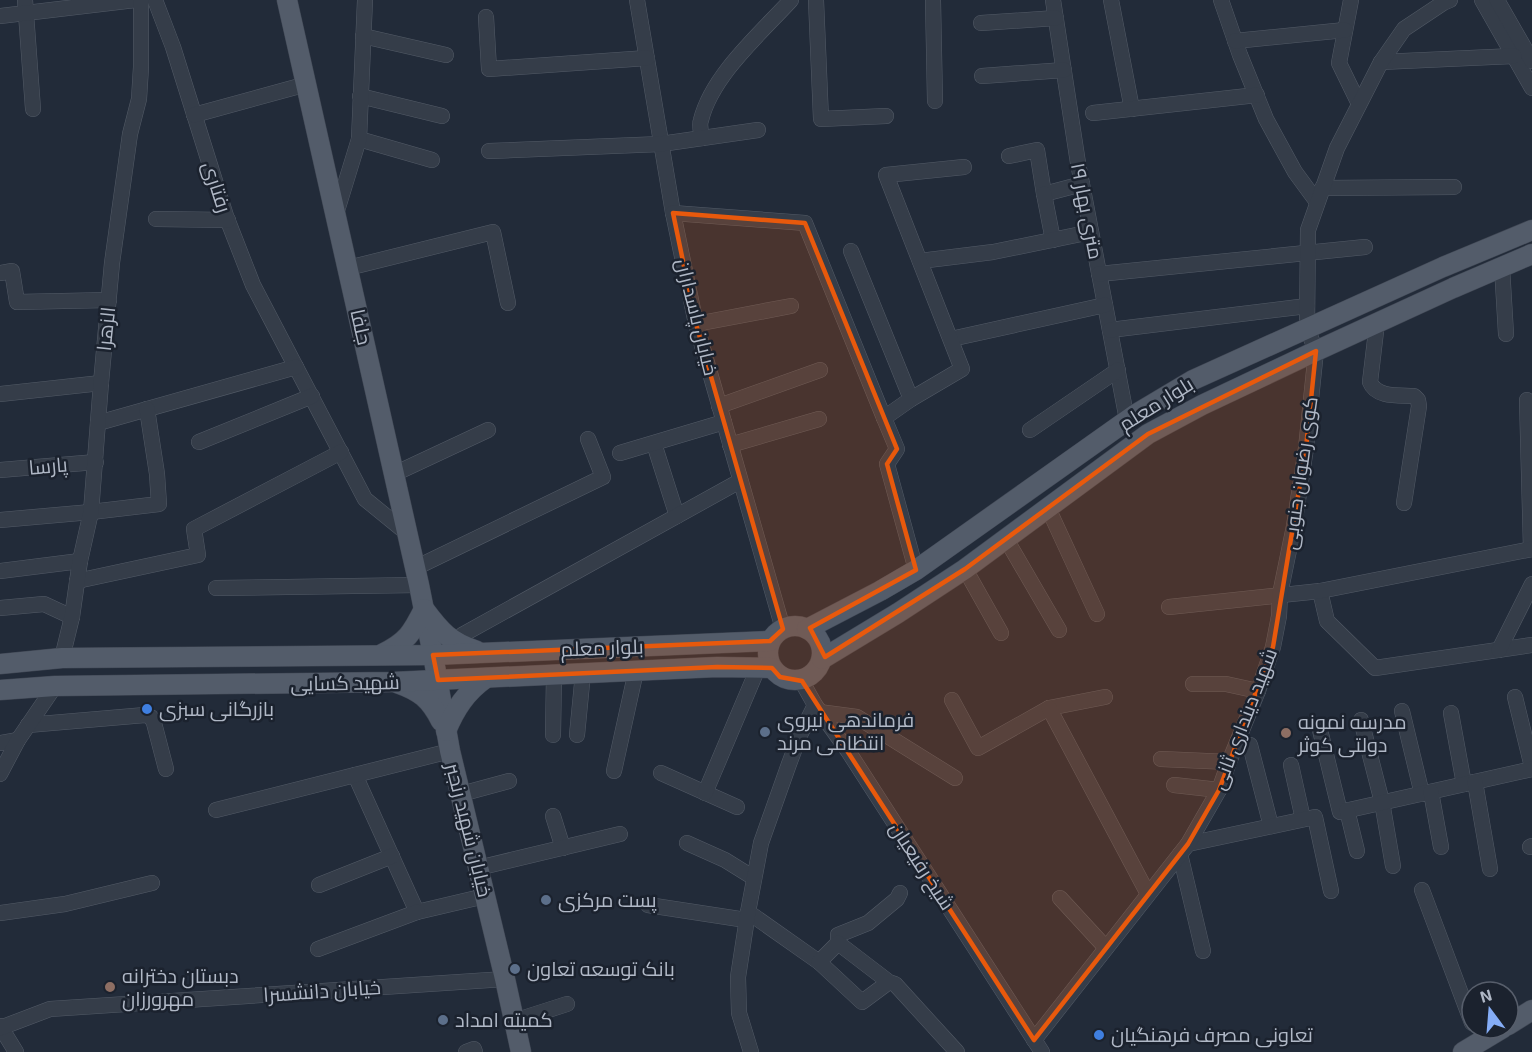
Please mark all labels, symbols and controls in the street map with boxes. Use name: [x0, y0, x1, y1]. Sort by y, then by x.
street label: رفتاری: [197, 158, 237, 216]
street label: ۱۹ متری بهار: [1065, 160, 1109, 262]
street label: خیابان پاسداران: [670, 256, 724, 378]
street label: الزهرا: [91, 306, 120, 352]
street label: جلفا: [346, 307, 378, 347]
street label: بلوار معلم: [1114, 371, 1199, 438]
street label: کوی رضوان جنوبی: [1276, 395, 1324, 551]
street label: پارسا: [27, 451, 69, 481]
street label: بلوار معلم: [560, 634, 644, 663]
street label: شهید دینداری ثانی: [1205, 644, 1283, 794]
street label: شهید کسایی: [290, 669, 400, 697]
place label: بازرگانی سبزی: [159, 696, 274, 722]
marker: بازرگانی سبزی: [140, 702, 154, 716]
place label: فرماندهی نیروی انتظامی مرند: [777, 707, 914, 756]
place label: مدرسه نمونه دولتی کوثر: [1297, 709, 1407, 758]
marker: فرماندهی نیروی انتظامی مرند: [758, 725, 772, 739]
marker: مدرسه نمونه دولتی کوثر: [1279, 726, 1293, 740]
street label: خیابان شهید رنجبر: [440, 759, 498, 900]
street label: شیخ رفیعیان: [883, 817, 960, 916]
place label: پست مرکزی: [558, 887, 657, 913]
marker: پست مرکزی: [539, 893, 553, 907]
place label: بانک توسعه تعاون: [527, 956, 675, 982]
marker: بانک توسعه تعاون: [508, 962, 522, 976]
place label: دبستان دخترانه مهرورزان: [122, 963, 239, 1012]
street label: خیابان دانشسرا: [262, 974, 382, 1008]
marker: دبستان دخترانه مهرورزان: [103, 980, 117, 994]
north arrow: [1460, 980, 1520, 1040]
text: N: [1478, 984, 1494, 1006]
place label: کمیته امداد: [455, 1007, 553, 1031]
marker: کمیته امداد: [436, 1013, 450, 1027]
place label: تعاونی مصرف فرهنگیان: [1111, 1022, 1314, 1048]
marker: تعاونی مصرف فرهنگیان: [1092, 1028, 1106, 1042]

